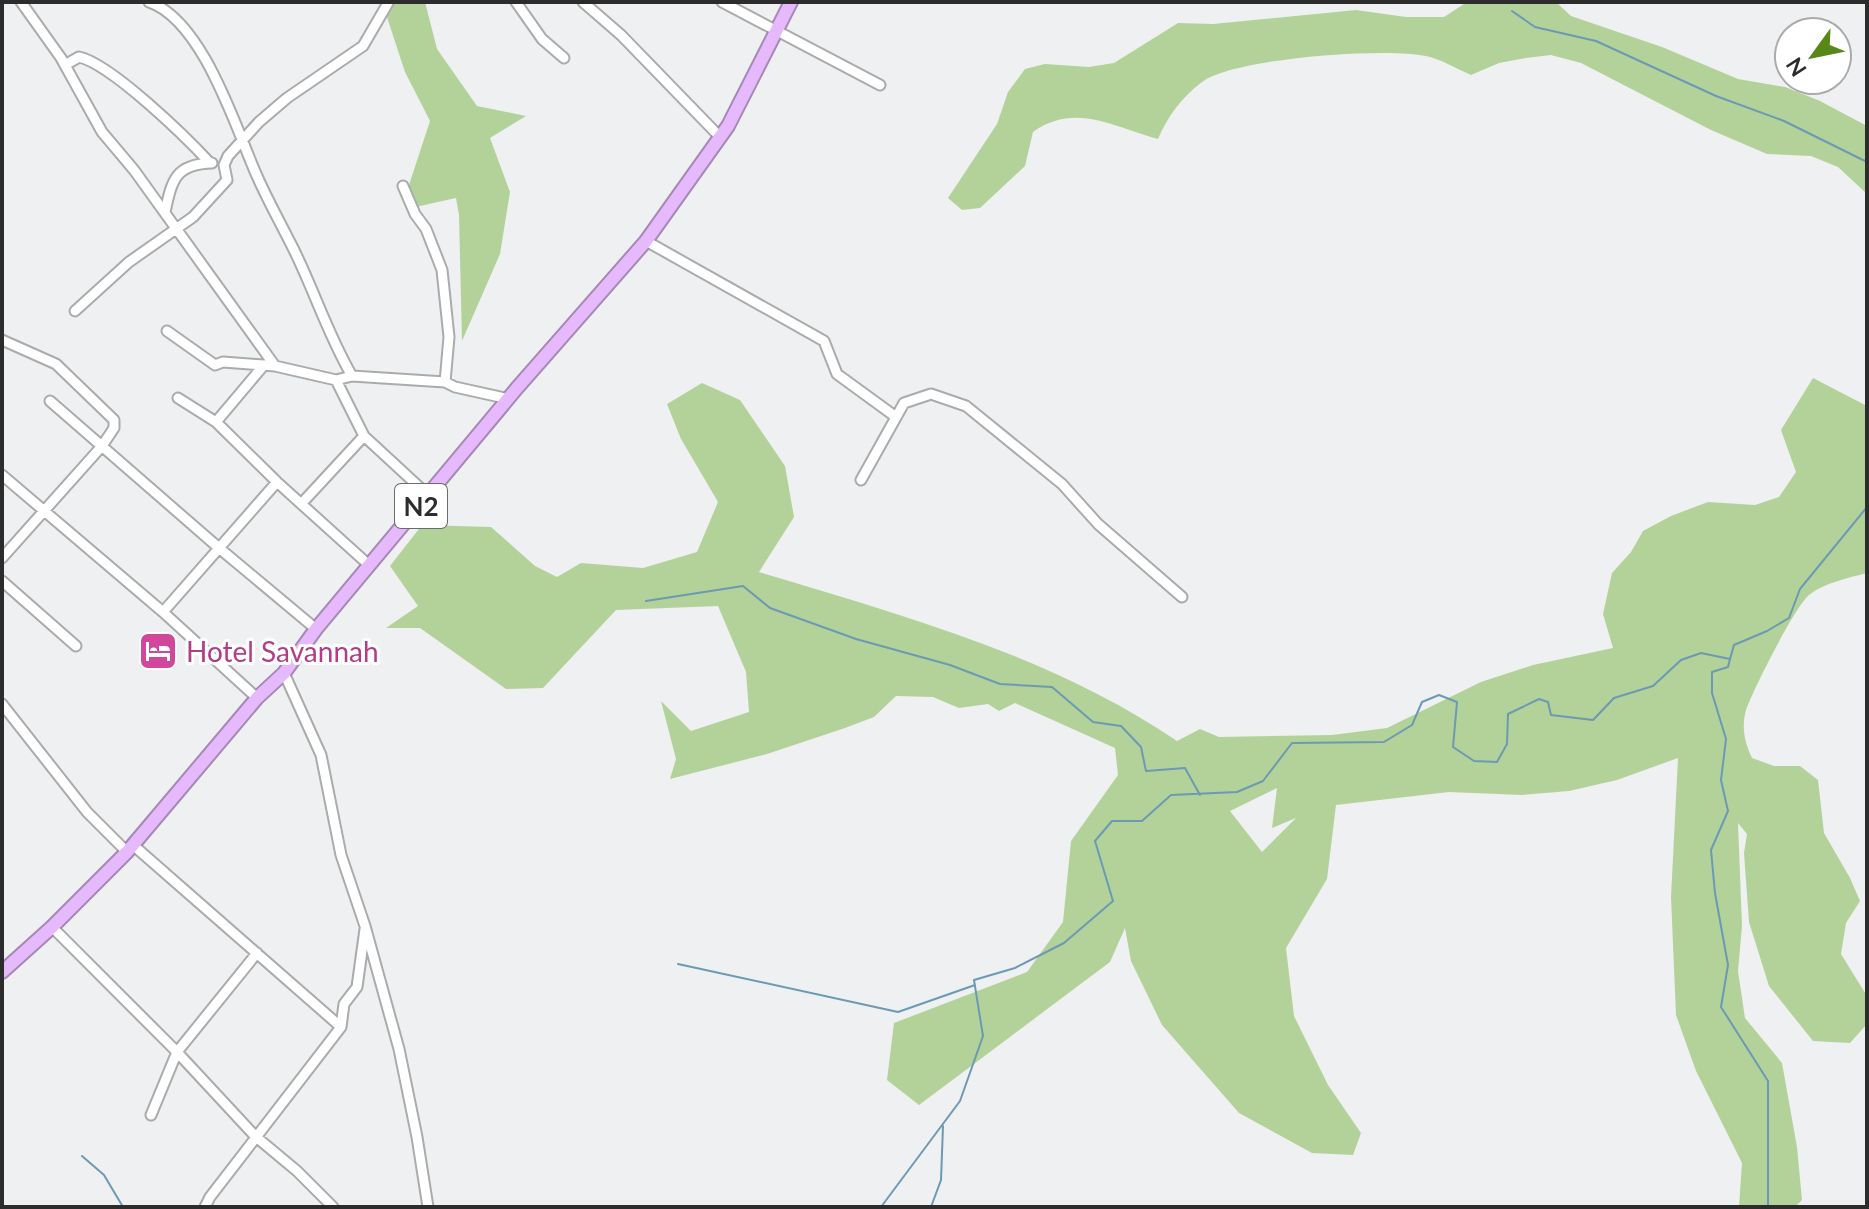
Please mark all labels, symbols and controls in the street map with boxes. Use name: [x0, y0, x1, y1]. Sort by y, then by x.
north arrow: [1773, 16, 1853, 96]
text: N: [1780, 53, 1812, 82]
road number: N2: [395, 484, 447, 528]
hotel icon: Hotel Savannah: [137, 630, 179, 672]
place label: Hotel Savannah: [186, 634, 379, 668]

